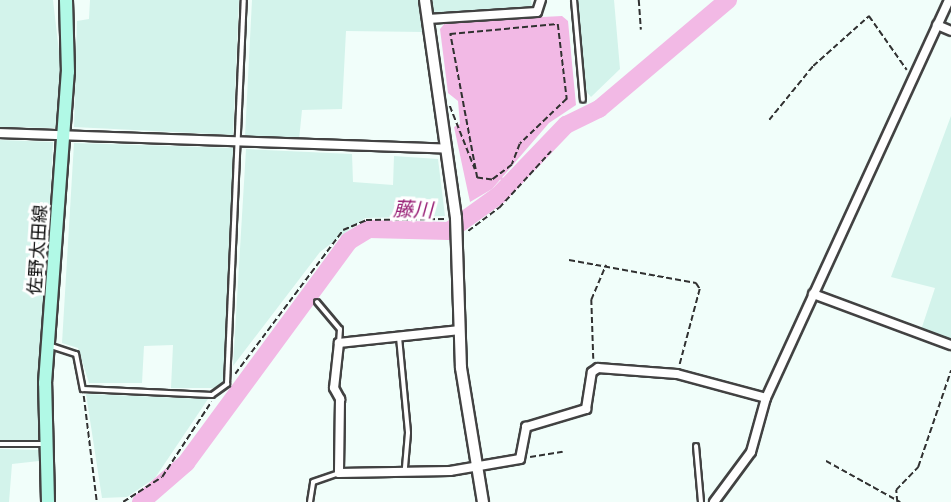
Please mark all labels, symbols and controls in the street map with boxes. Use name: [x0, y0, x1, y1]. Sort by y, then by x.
water label: 藤川: [393, 195, 433, 221]
street label: 佐野太田線: [23, 204, 51, 296]

